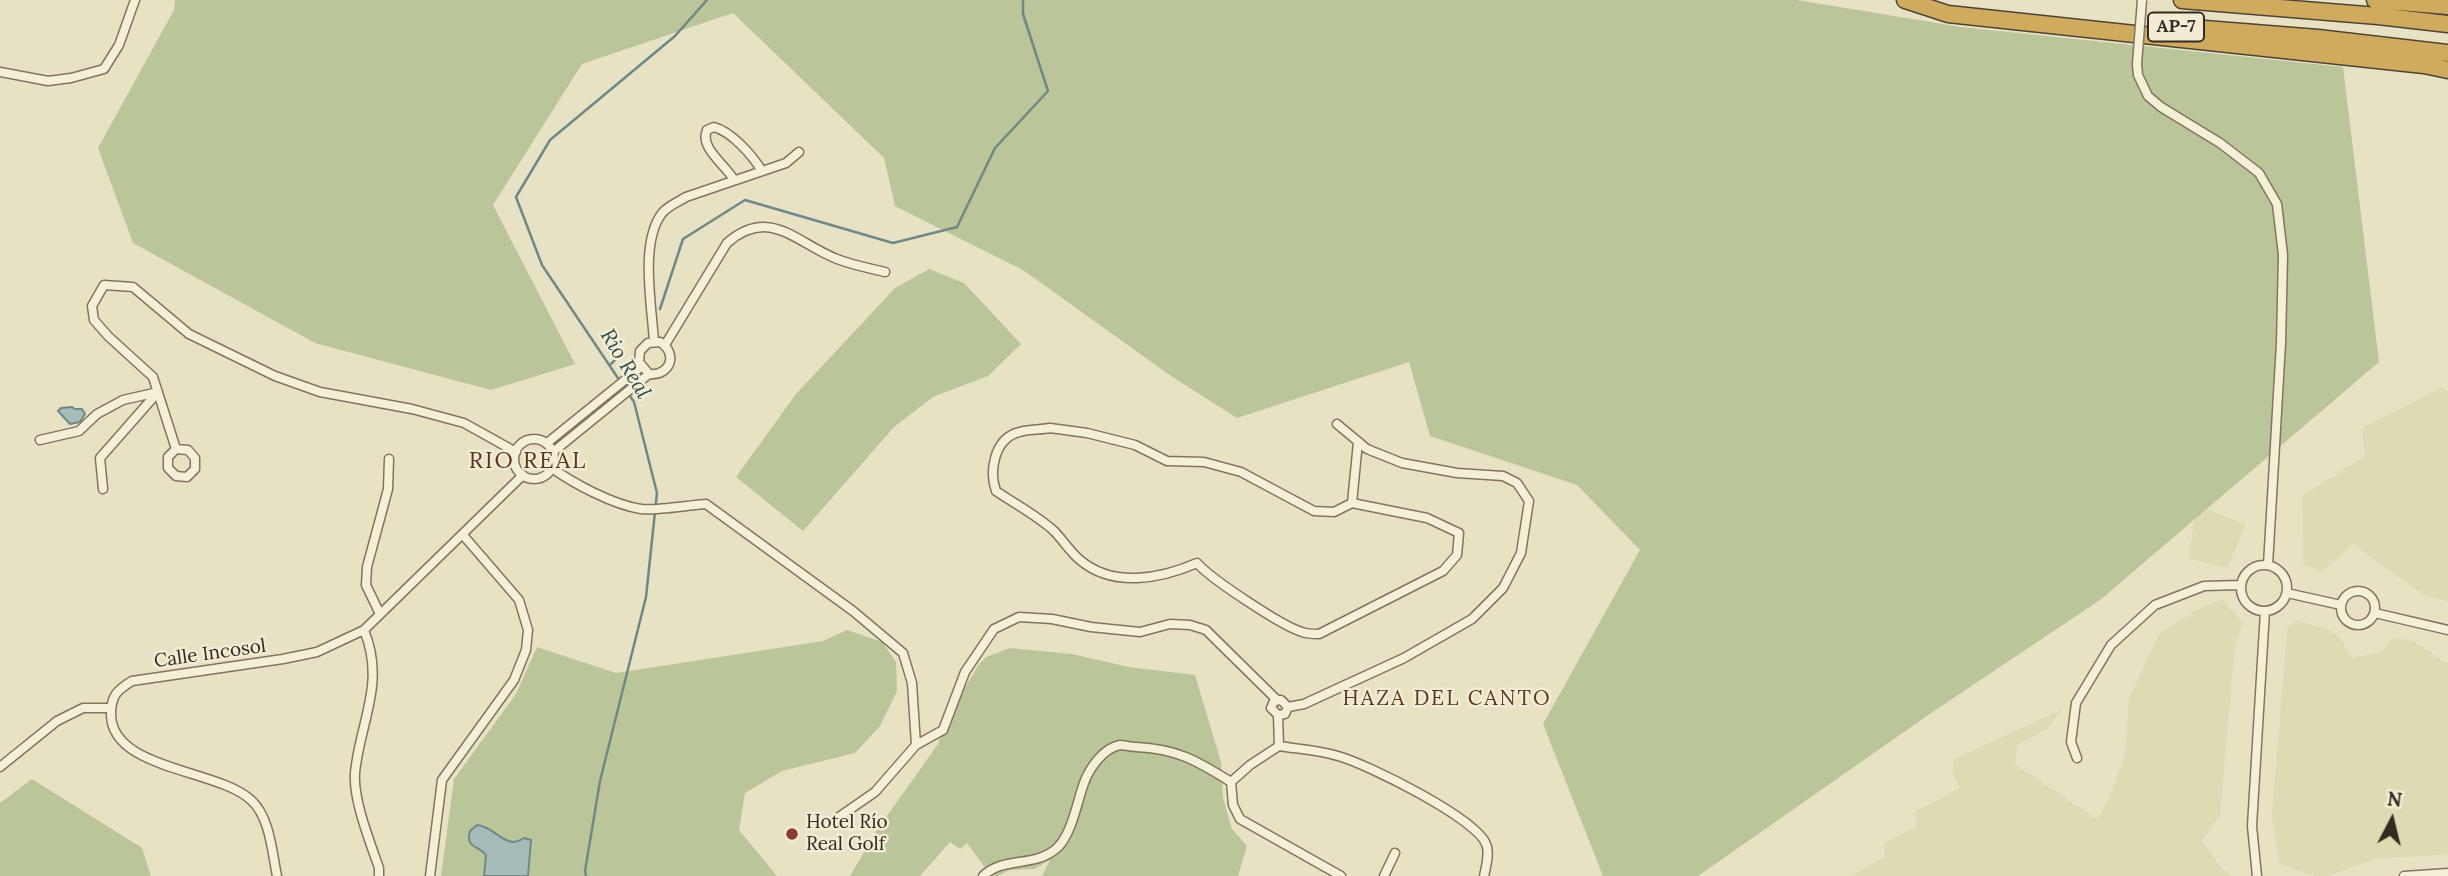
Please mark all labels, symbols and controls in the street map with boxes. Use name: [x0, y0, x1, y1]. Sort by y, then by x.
road number: AP-7: [2148, 12, 2204, 42]
water label: Rio Real: [594, 325, 656, 403]
district label: RIO REAL: [470, 447, 586, 475]
street label: Calle Incosol: [153, 635, 267, 673]
district label: HAZA DEL CANTO: [1344, 686, 1550, 712]
north arrow: [2357, 785, 2427, 855]
text: N: [2386, 786, 2403, 812]
place label: Hotel Río Real Golf: [806, 812, 888, 856]
marker: Hotel Río Real Golf: [784, 826, 800, 842]

